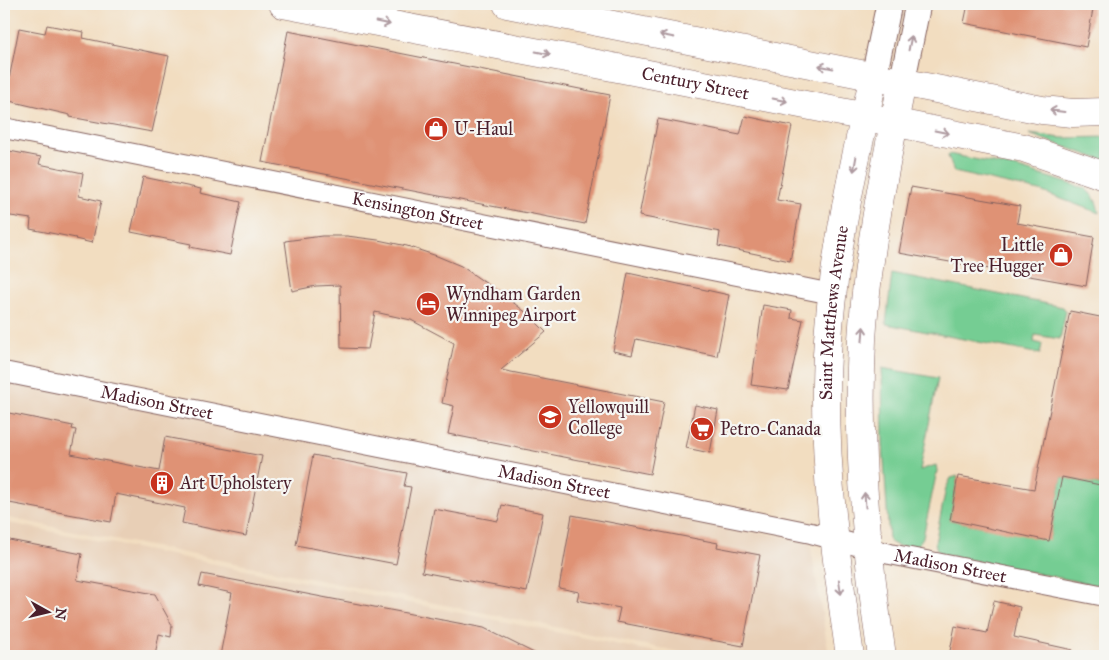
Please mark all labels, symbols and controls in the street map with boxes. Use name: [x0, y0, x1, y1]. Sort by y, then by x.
one-way arrow: [375, 18, 391, 28]
one-way arrow: [659, 30, 675, 40]
one-way arrow: [906, 36, 915, 52]
one-way arrow: [534, 49, 550, 58]
street label: Century Street: [640, 62, 752, 105]
one-way arrow: [818, 62, 834, 71]
one-way arrow: [771, 96, 787, 105]
one-way arrow: [1049, 106, 1065, 116]
shop icon: U-Haul: [423, 116, 449, 142]
place label: U-Haul: [454, 118, 513, 140]
one-way arrow: [933, 128, 949, 137]
one-way arrow: [849, 156, 859, 172]
street label: Kensington Street: [350, 187, 486, 235]
street label: Saint Matthews Avenue: [815, 224, 853, 400]
place label: Little Tree Hugger: [951, 234, 1044, 278]
shop icon: Little Tree Hugger: [1048, 242, 1074, 268]
place label: Wyndham Garden Winnipeg Airport: [446, 283, 581, 327]
hotel icon: Wyndham Garden Winnipeg Airport: [415, 291, 441, 317]
one-way arrow: [858, 326, 867, 342]
street label: Madison Street: [99, 381, 216, 425]
place label: Yellowquill College: [568, 396, 649, 440]
school or university icon: Yellowquill College: [537, 404, 563, 430]
supermarket icon: Petro-Canada: [689, 416, 715, 442]
place label: Petro-Canada: [720, 418, 821, 440]
street label: Madison Street: [496, 460, 613, 504]
building icon: Art Upholstery: [149, 470, 175, 496]
place label: Art Upholstery: [179, 472, 292, 494]
one-way arrow: [860, 492, 870, 508]
street label: Madison Street: [892, 544, 1009, 588]
one-way arrow: [835, 579, 845, 595]
north arrow: [22, 588, 72, 638]
text: N: [51, 607, 70, 621]

